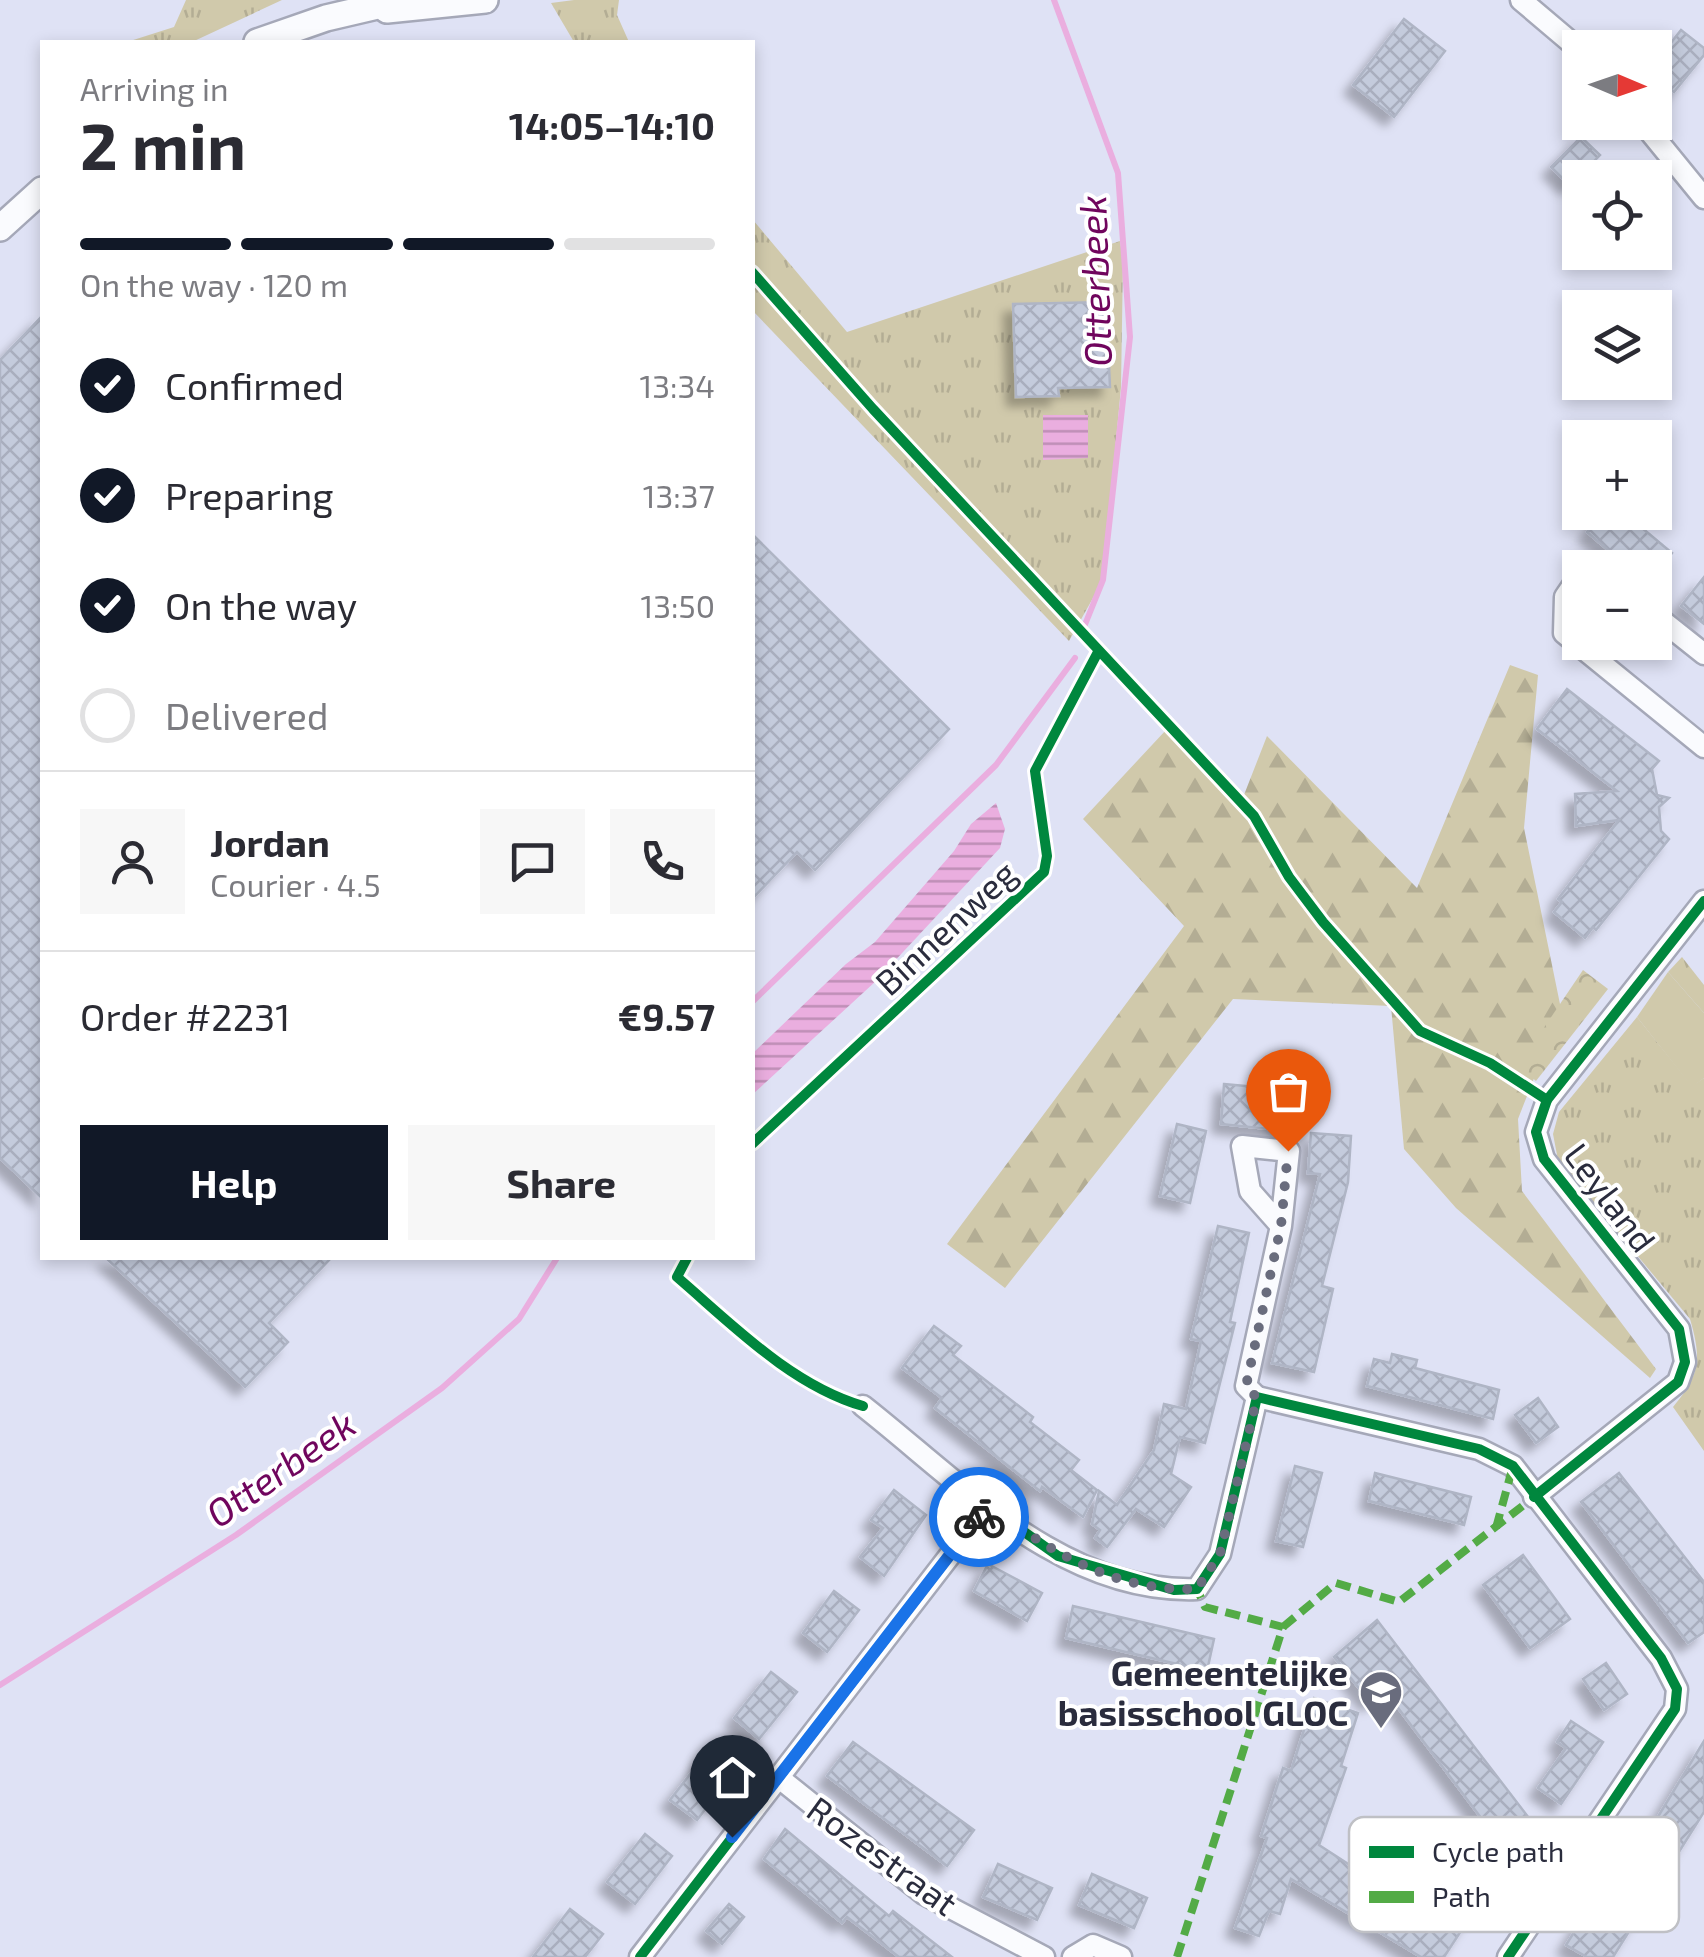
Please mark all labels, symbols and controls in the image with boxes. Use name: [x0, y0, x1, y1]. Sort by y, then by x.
north arrow: [1562, 30, 1672, 140]
map controls: [1562, 30, 1672, 660]
text: Arriving in: [80, 69, 229, 107]
text: 14:05–14:10: [509, 102, 715, 148]
text: 2 min: [80, 105, 246, 183]
button: locate: [1562, 160, 1672, 270]
water label: Otterbeek: [1068, 194, 1120, 368]
text: On the way · 120 m: [80, 265, 348, 303]
button: layers: [1562, 290, 1672, 400]
icon: check: [80, 358, 135, 413]
text: Confirmed: [165, 362, 344, 408]
text: 13:34: [639, 366, 715, 404]
button: +: [1562, 420, 1672, 530]
icon: check: [80, 468, 135, 523]
text: Preparing: [165, 472, 333, 518]
text: 13:37: [643, 476, 715, 514]
button: −: [1562, 550, 1672, 660]
icon: check: [80, 578, 135, 633]
text: On the way: [165, 582, 357, 628]
text: 13:50: [640, 586, 715, 624]
text: Delivered: [165, 692, 329, 738]
button: person: [80, 809, 185, 914]
button: chat: [480, 809, 585, 914]
button: phone: [610, 809, 715, 914]
text: Jordan: [210, 819, 330, 865]
street label: Binnenweg: [866, 851, 1024, 1003]
text: Courier · 4.5: [210, 865, 381, 903]
text: Order #2231: [80, 993, 290, 1039]
text: €9.57: [618, 993, 715, 1039]
pin: [1246, 1049, 1331, 1152]
icon: bag: [1261, 1064, 1316, 1119]
button: Help: [80, 1125, 388, 1240]
button: Share: [408, 1125, 715, 1240]
street label: Leyland: [1557, 1134, 1665, 1260]
water label: Otterbeek: [196, 1400, 364, 1536]
courier: [929, 1467, 1029, 1567]
icon: bike: [952, 1490, 1007, 1545]
place label: Gemeentelijke basisschool GLOC: [1058, 1651, 1348, 1733]
school or university icon: Gemeentelijke basisschool GLOC: [1358, 1669, 1404, 1730]
pin: [690, 1735, 775, 1838]
icon: home: [705, 1750, 760, 1805]
street label: Rozestraat: [800, 1787, 966, 1923]
legend: [1349, 1817, 1679, 1932]
text: Cycle path: [1432, 1834, 1564, 1868]
text: Path: [1432, 1879, 1491, 1913]

